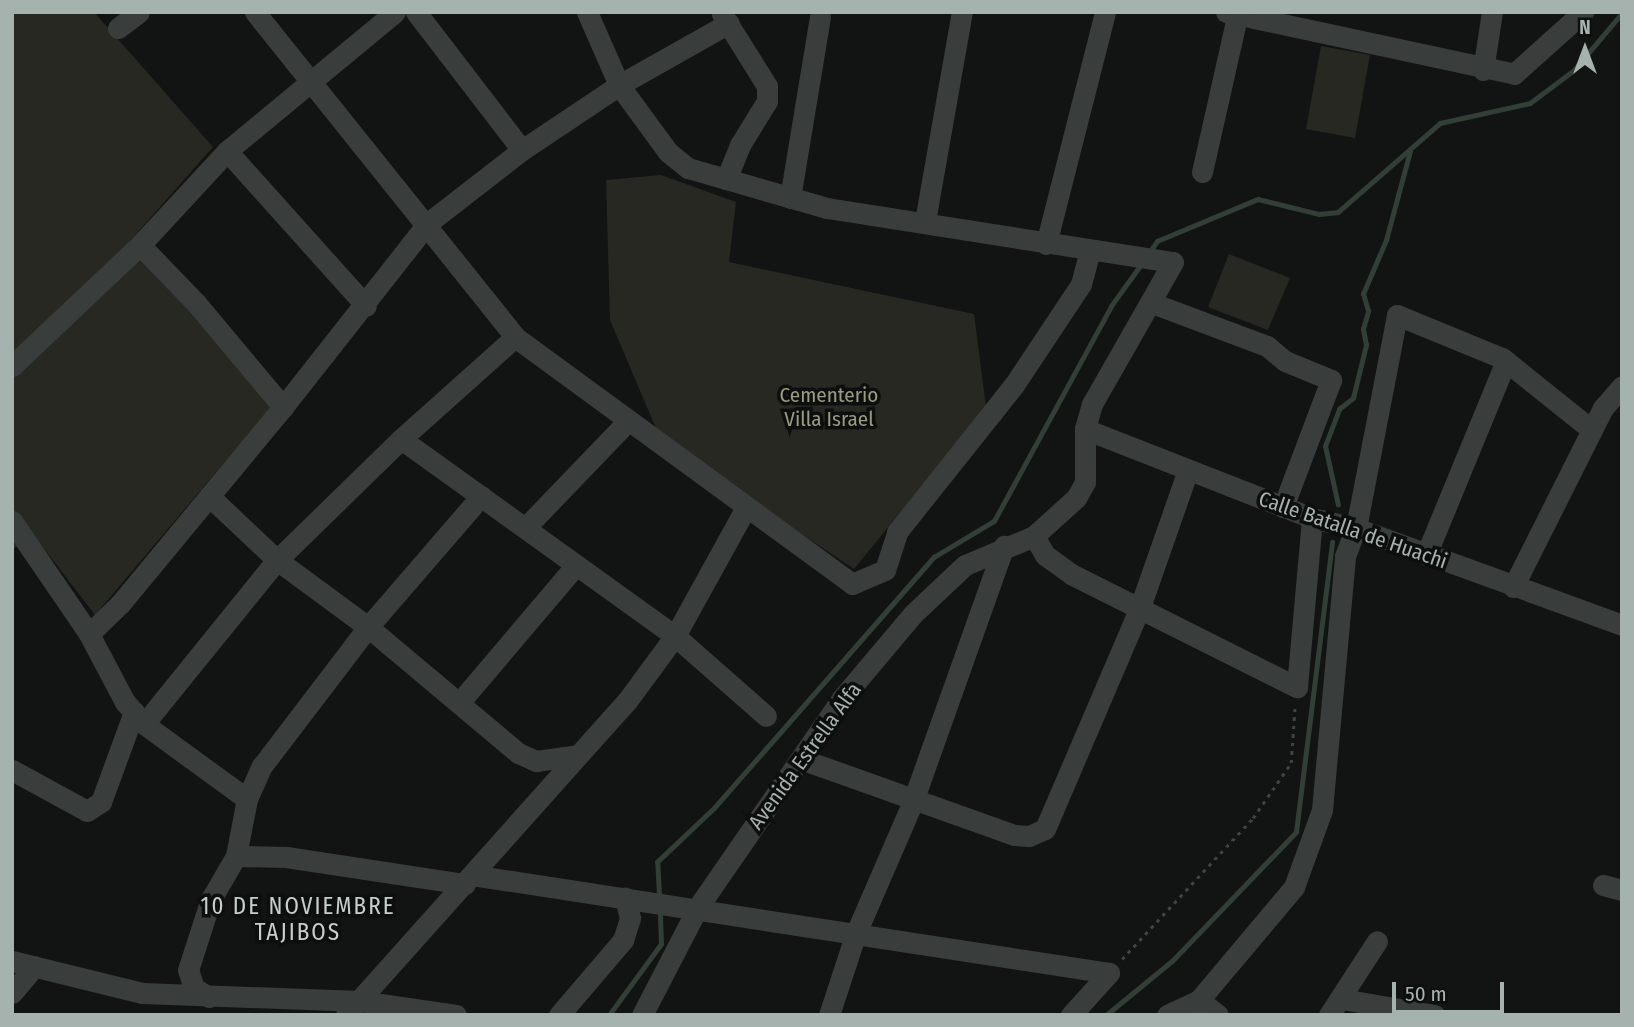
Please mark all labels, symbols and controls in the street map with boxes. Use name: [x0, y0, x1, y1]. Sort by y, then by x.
north arrow: [1550, 14, 1620, 84]
text: N: [1579, 16, 1591, 39]
park label: Cementerio Villa Israel: [780, 382, 878, 432]
street label: Calle Batalla de Huachi: [1256, 486, 1450, 574]
street label: Avenida Estrella Alfa: [743, 678, 867, 834]
district label: 10 DE NOVIEMBRE TAJIBOS: [202, 892, 394, 946]
scale bar: [1396, 968, 1508, 1012]
text: 50 m: [1405, 981, 1447, 1007]

